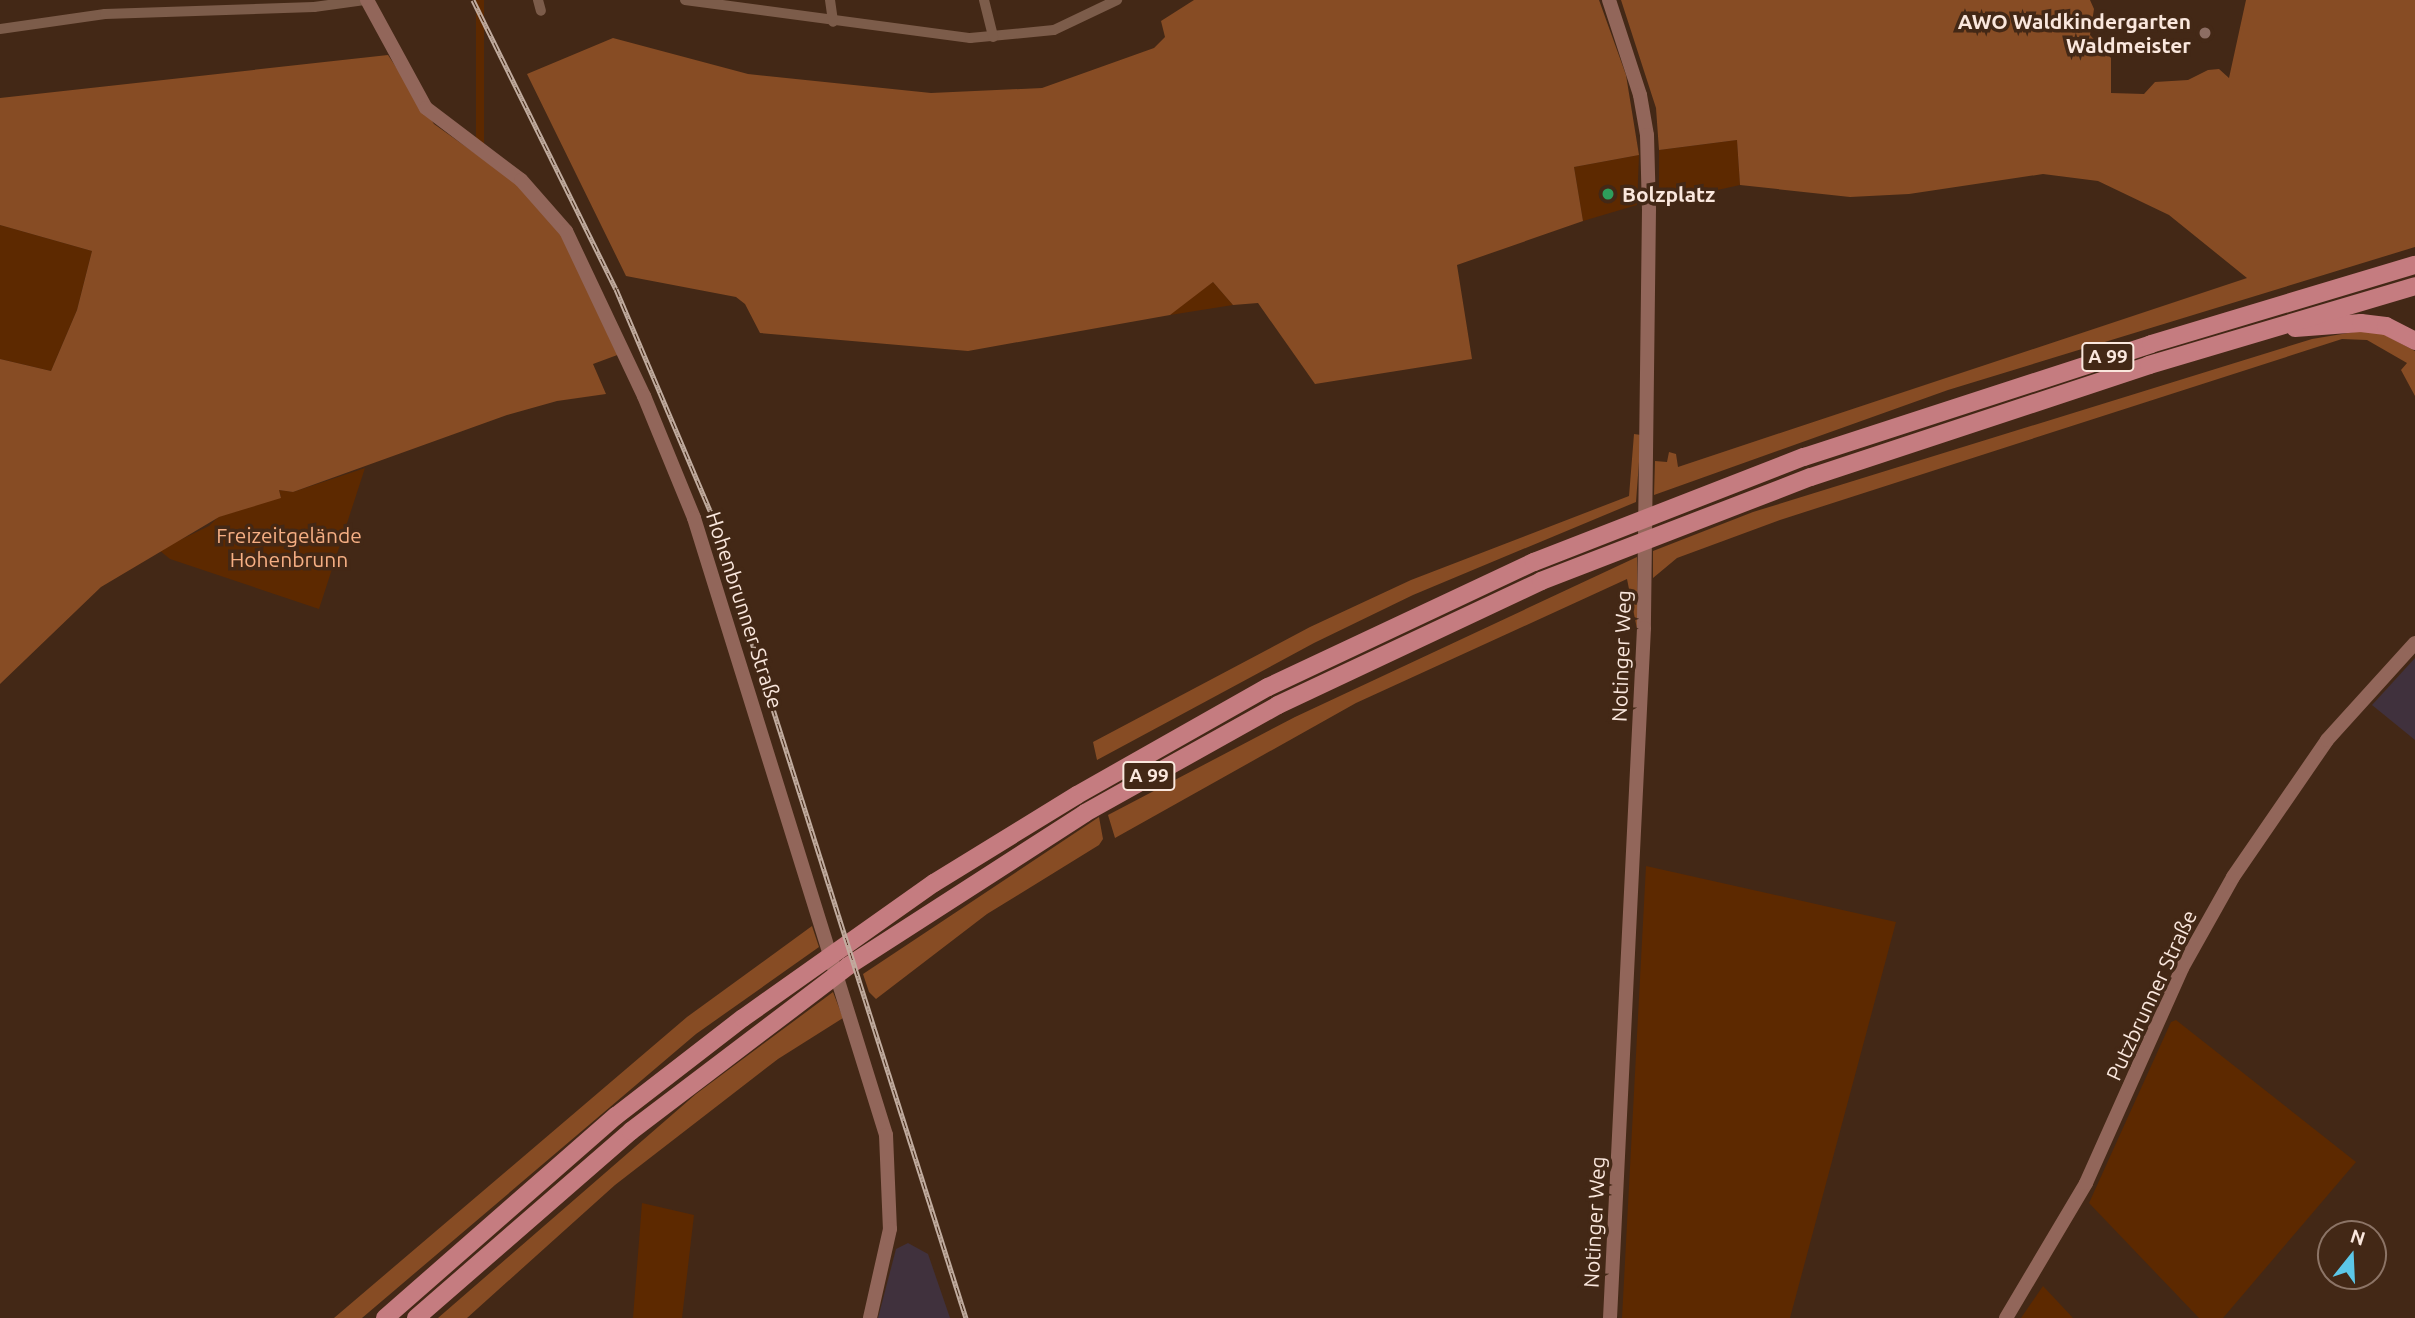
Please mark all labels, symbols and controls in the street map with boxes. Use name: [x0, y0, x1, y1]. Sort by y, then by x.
place label: AWO Waldkindergarten Waldmeister: [1958, 8, 2191, 58]
marker: AWO Waldkindergarten Waldmeister: [2197, 25, 2213, 41]
place label: Bolzplatz: [1622, 181, 1715, 207]
marker: Bolzplatz: [1600, 186, 1616, 202]
road number: A 99: [2080, 342, 2136, 372]
street label: Hohenbrunner Straße: [701, 508, 789, 712]
park label: Freizeitgelände Hohenbrunn: [216, 522, 362, 572]
street label: Notinger Weg: [1606, 590, 1636, 722]
road number: A 99: [1121, 761, 1177, 792]
street label: Putzbrunner Straße: [2100, 906, 2202, 1084]
street label: Notinger Weg: [1578, 1156, 1610, 1288]
north arrow: [2317, 1220, 2387, 1290]
text: N: [2348, 1224, 2368, 1250]

